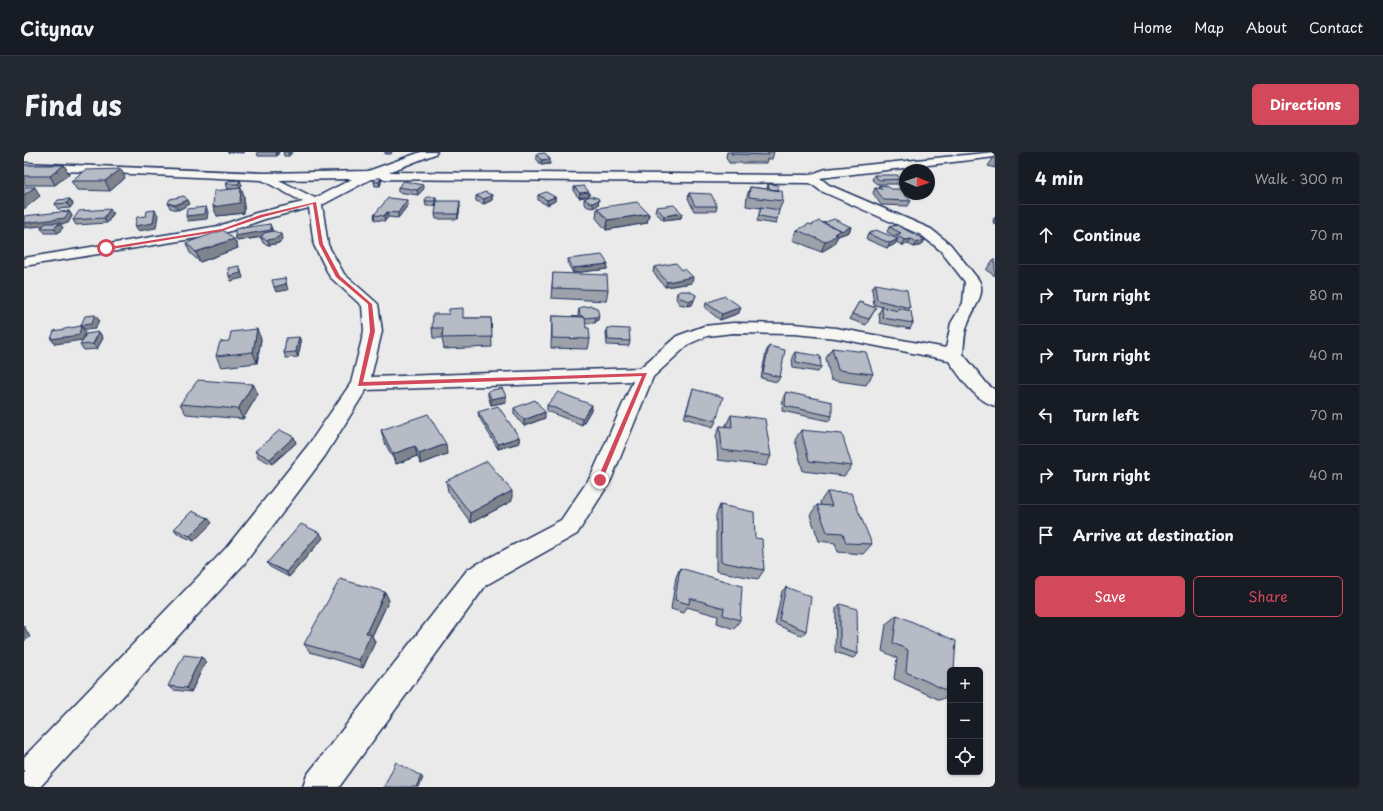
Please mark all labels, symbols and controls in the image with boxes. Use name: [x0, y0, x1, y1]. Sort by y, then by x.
text: Citynav: [20, 14, 94, 42]
text: Home: [1133, 17, 1172, 38]
text: Map: [1194, 17, 1224, 38]
text: About: [1246, 17, 1287, 38]
text: Contact: [1309, 17, 1363, 38]
text: Find us: [24, 83, 122, 126]
button: Directions: [1252, 84, 1359, 125]
north arrow: [899, 164, 935, 200]
text: 4 min: [1035, 165, 1083, 191]
text: Walk · 300 m: [1255, 169, 1343, 188]
text: Continue: [1073, 223, 1141, 246]
icon: ahead: [1035, 224, 1057, 246]
text: 70 m: [1310, 225, 1343, 244]
route start: [97, 239, 115, 257]
text: Turn right: [1073, 283, 1150, 306]
icon: right: [1035, 284, 1057, 306]
text: 80 m: [1309, 285, 1343, 304]
text: Turn right: [1073, 343, 1150, 366]
icon: right: [1035, 344, 1057, 366]
text: 40 m: [1309, 345, 1343, 364]
text: Turn left: [1073, 403, 1139, 426]
icon: left: [1035, 404, 1057, 426]
text: 70 m: [1310, 405, 1343, 424]
text: Turn right: [1073, 463, 1150, 486]
icon: right: [1035, 464, 1057, 486]
text: 40 m: [1309, 465, 1343, 484]
route end: [591, 471, 609, 489]
text: Arrive at destination: [1073, 523, 1234, 546]
icon: arrive: [1035, 524, 1057, 546]
button: Save: [1035, 576, 1185, 617]
button: Share: [1193, 576, 1343, 617]
map controls: [947, 667, 983, 775]
button: +: [947, 667, 983, 703]
button: −: [947, 703, 983, 739]
button: locate: [947, 739, 983, 775]

